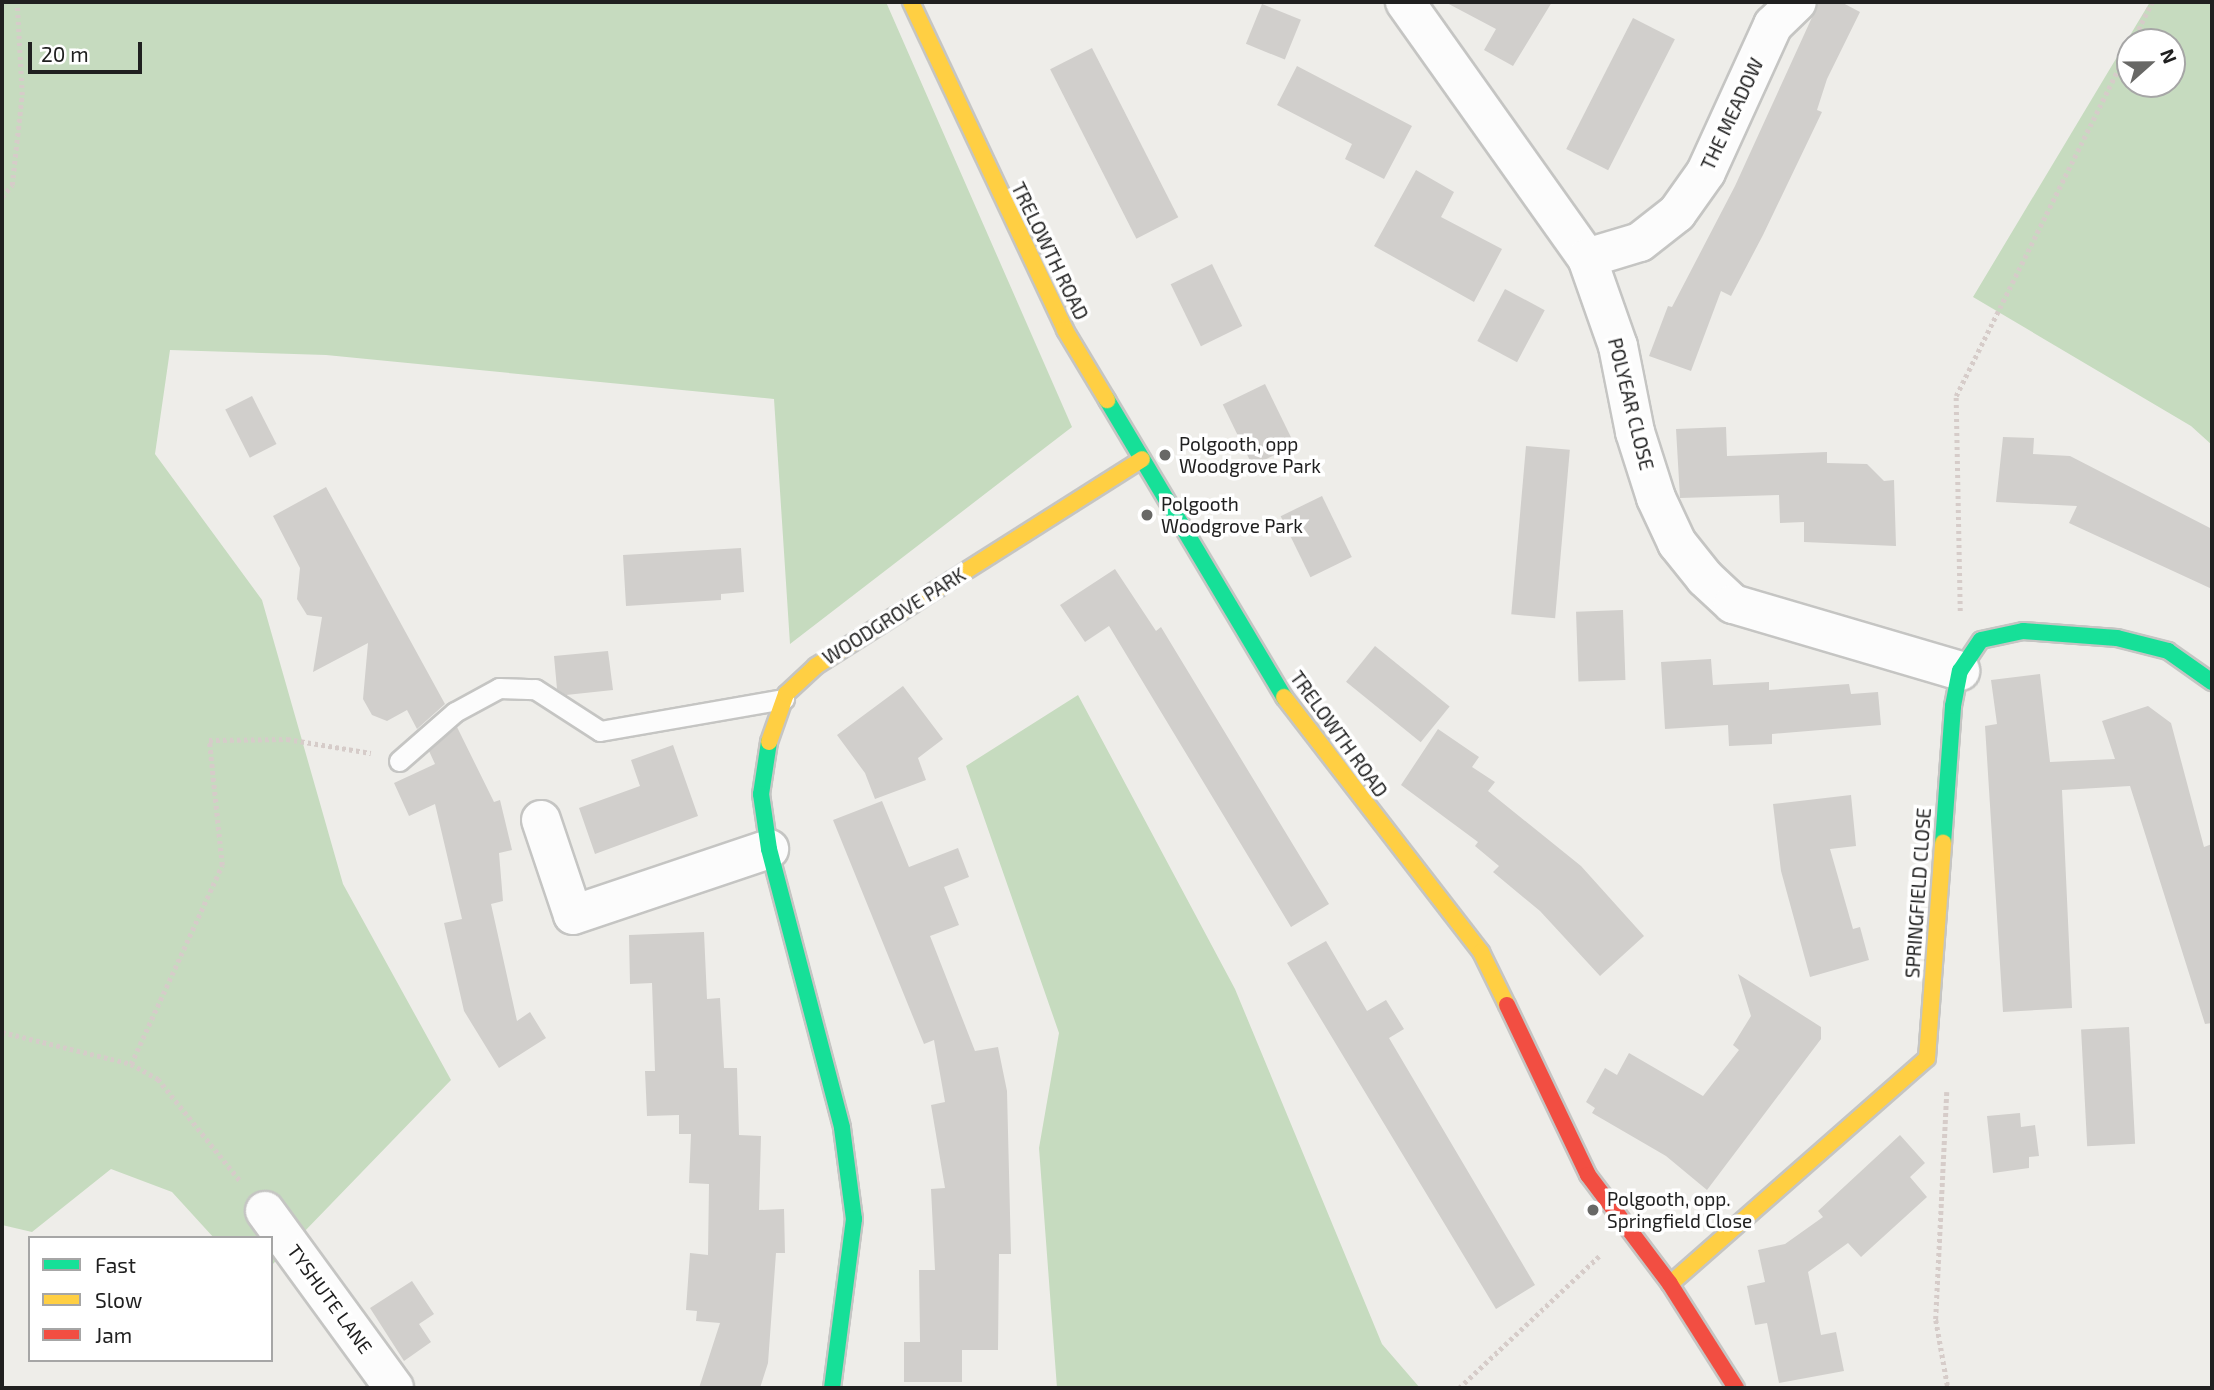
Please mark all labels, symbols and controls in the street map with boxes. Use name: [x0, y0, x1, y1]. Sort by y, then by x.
scale bar: [32, 28, 145, 72]
north arrow: [2116, 28, 2186, 98]
text: 20 m: [41, 41, 89, 66]
text: N: [2156, 45, 2182, 67]
street label: THE MEADOW: [1696, 54, 1768, 174]
street label: TRELOWTH ROAD: [1007, 178, 1093, 324]
street label: POLYEAR CLOSE: [1604, 336, 1658, 472]
place label: Polgooth, opp Woodgrove Park: [1179, 433, 1321, 477]
marker: Polgooth, opp Woodgrove Park: [1157, 447, 1173, 463]
place label: Polgooth Woodgrove Park: [1161, 493, 1303, 537]
marker: Polgooth Woodgrove Park: [1139, 507, 1155, 523]
street label: WOODGROVE PARK: [818, 563, 970, 669]
street label: TRELOWTH ROAD: [1286, 666, 1392, 802]
street label: SPRINGFIELD CLOSE: [1901, 807, 1935, 979]
place label: Polgooth, opp. Springfield Close: [1607, 1188, 1752, 1232]
marker: Polgooth, opp. Springfield Close: [1585, 1202, 1601, 1218]
legend: [28, 1236, 273, 1362]
street label: TYSHUTE LANE: [283, 1240, 377, 1358]
text: Fast: [95, 1252, 136, 1277]
text: Slow: [95, 1287, 142, 1312]
text: Jam: [95, 1322, 132, 1347]

